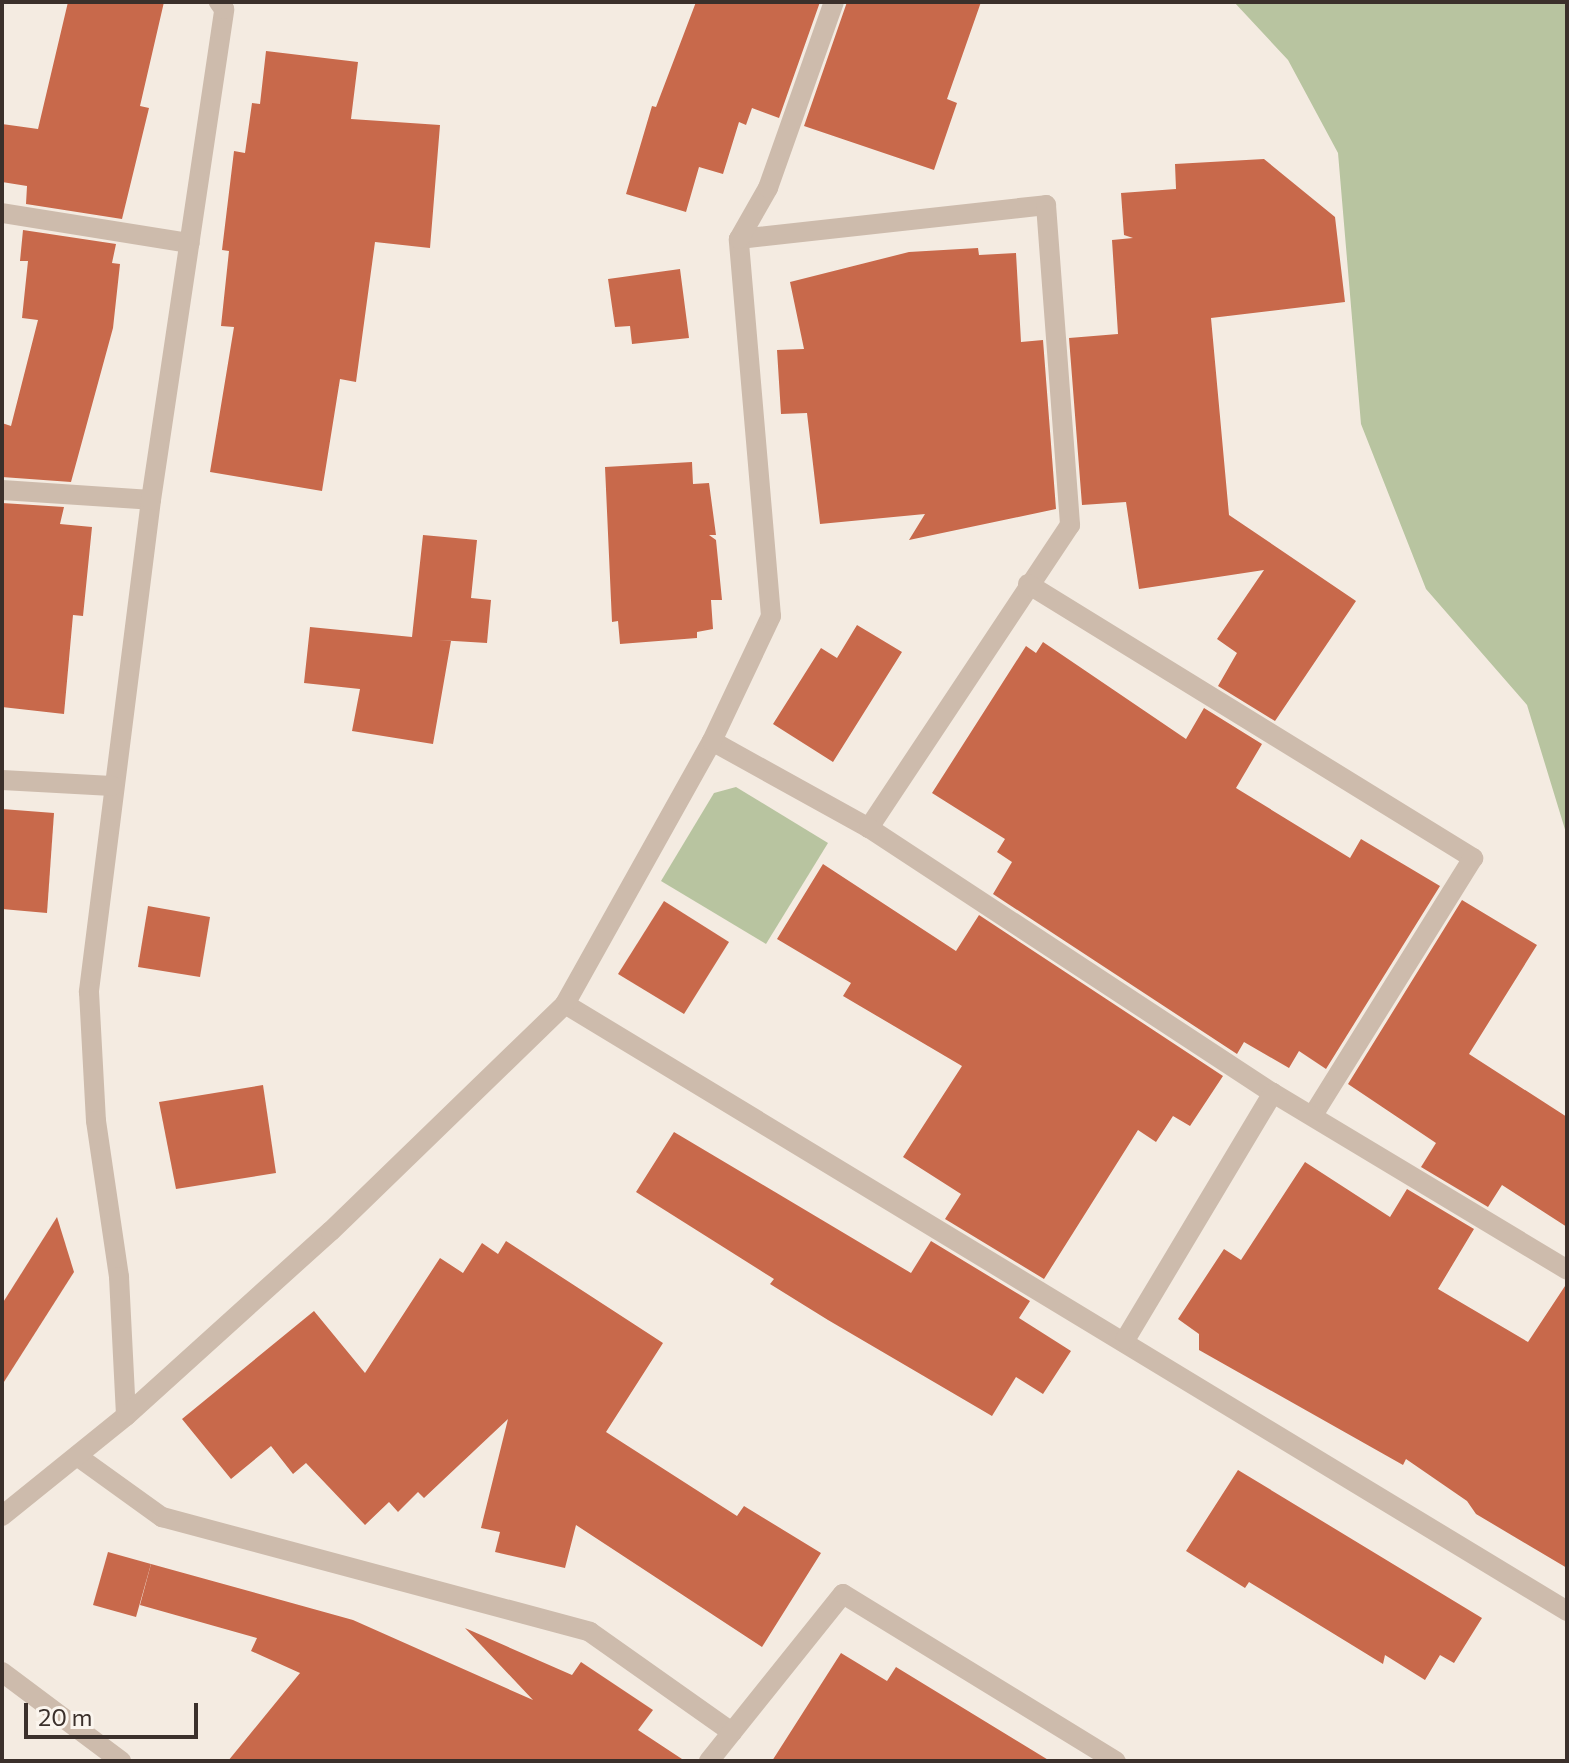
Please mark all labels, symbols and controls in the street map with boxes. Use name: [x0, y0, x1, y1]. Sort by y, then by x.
scale bar: [28, 1687, 202, 1737]
text: 20 m: [38, 1702, 92, 1731]

